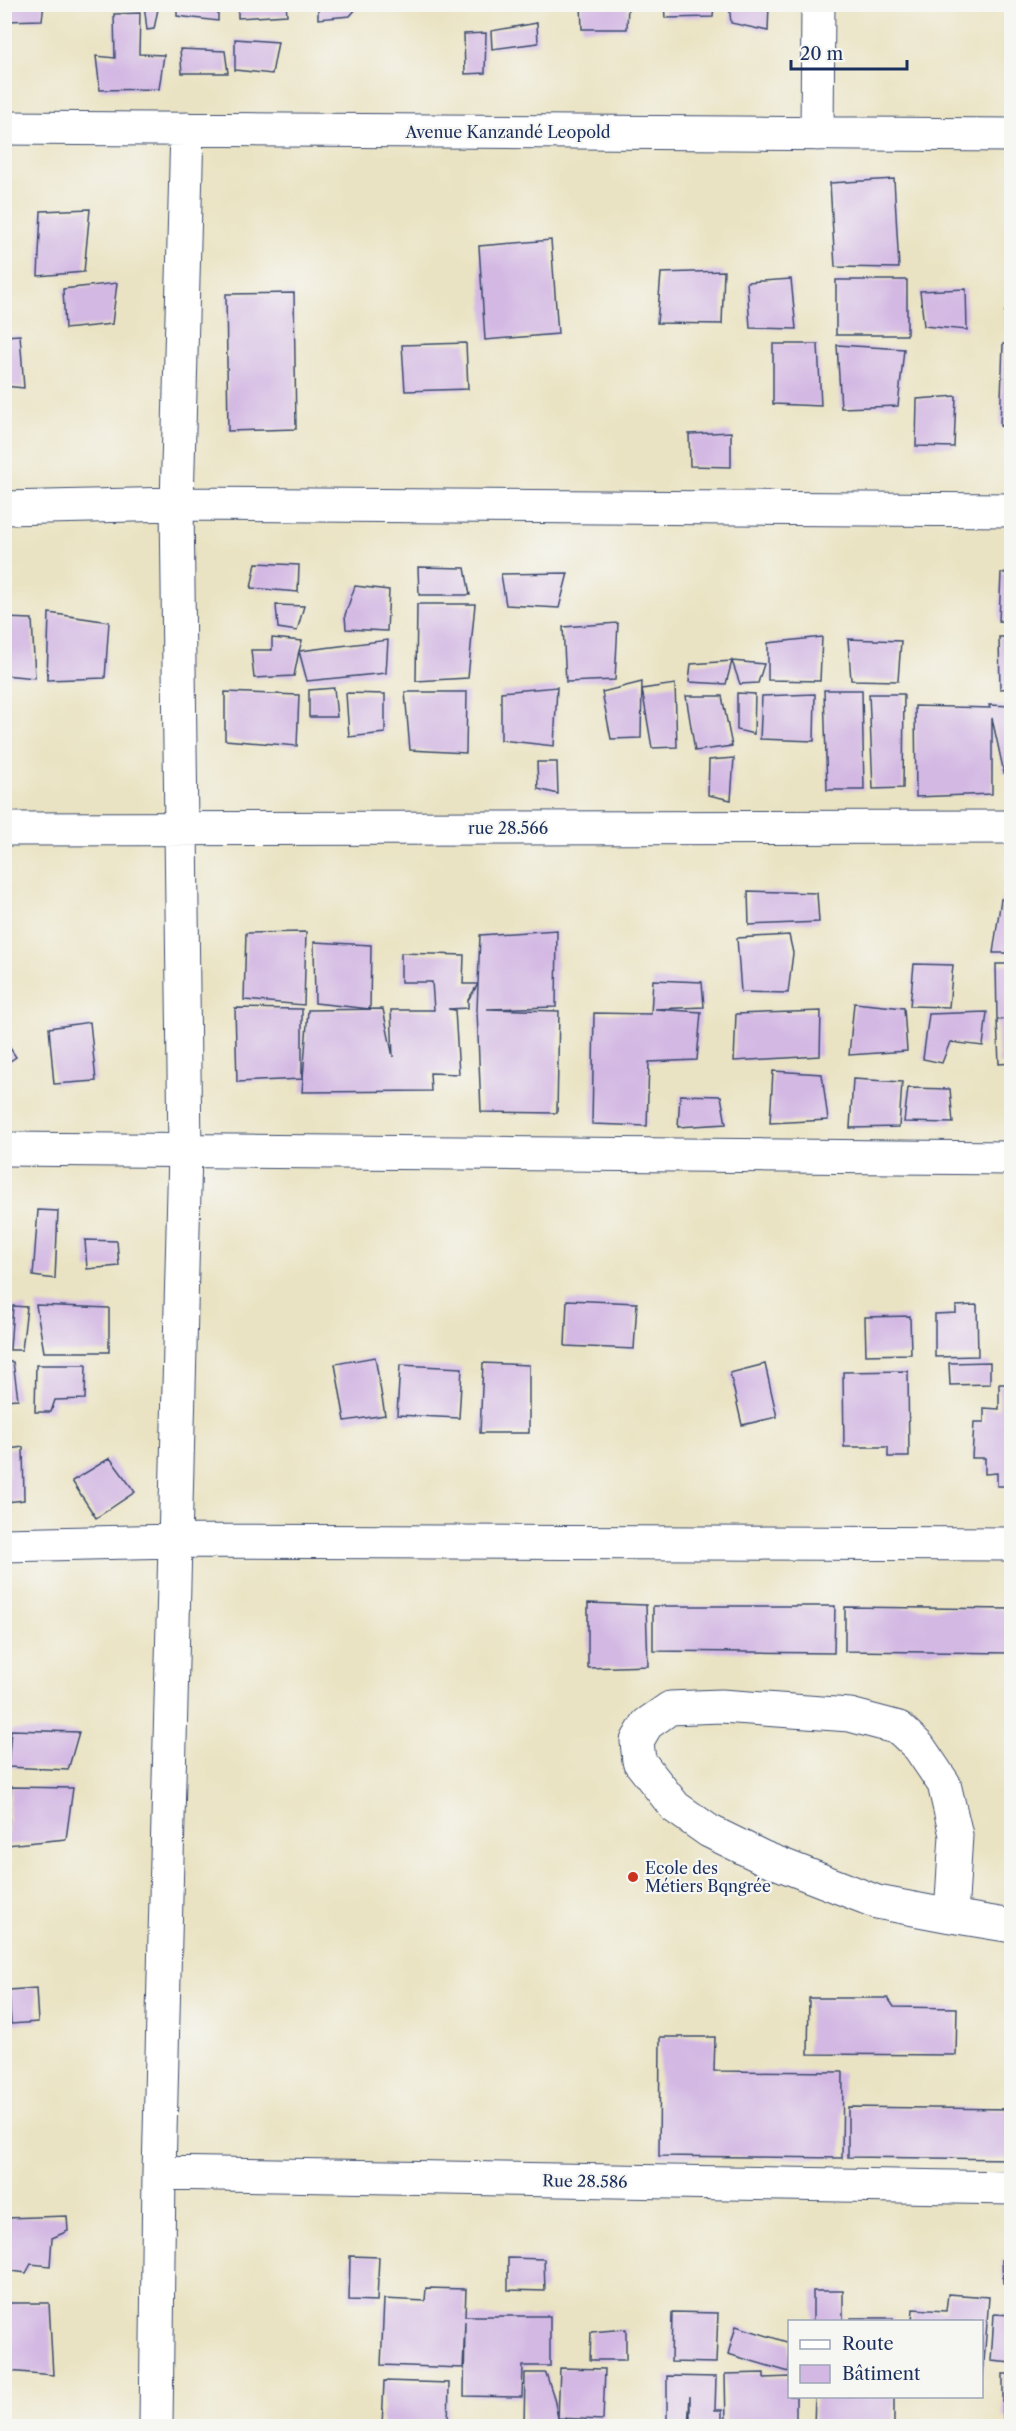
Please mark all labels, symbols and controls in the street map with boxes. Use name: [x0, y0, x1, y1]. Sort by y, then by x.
scale bar: [791, 33, 906, 71]
text: 20 m: [800, 43, 844, 65]
street label: Avenue Kanzandé Leopold: [404, 122, 611, 142]
street label: rue 28.566: [468, 818, 548, 838]
place label: Ecole des Métiers Bqngrée: [645, 1858, 771, 1896]
marker: Ecole des Métiers Bqngrée: [626, 1870, 640, 1884]
street label: Rue 28.586: [542, 2170, 628, 2192]
legend: [788, 2320, 983, 2398]
text: Route: [842, 2333, 894, 2355]
text: Bâtiment: [842, 2363, 921, 2385]

